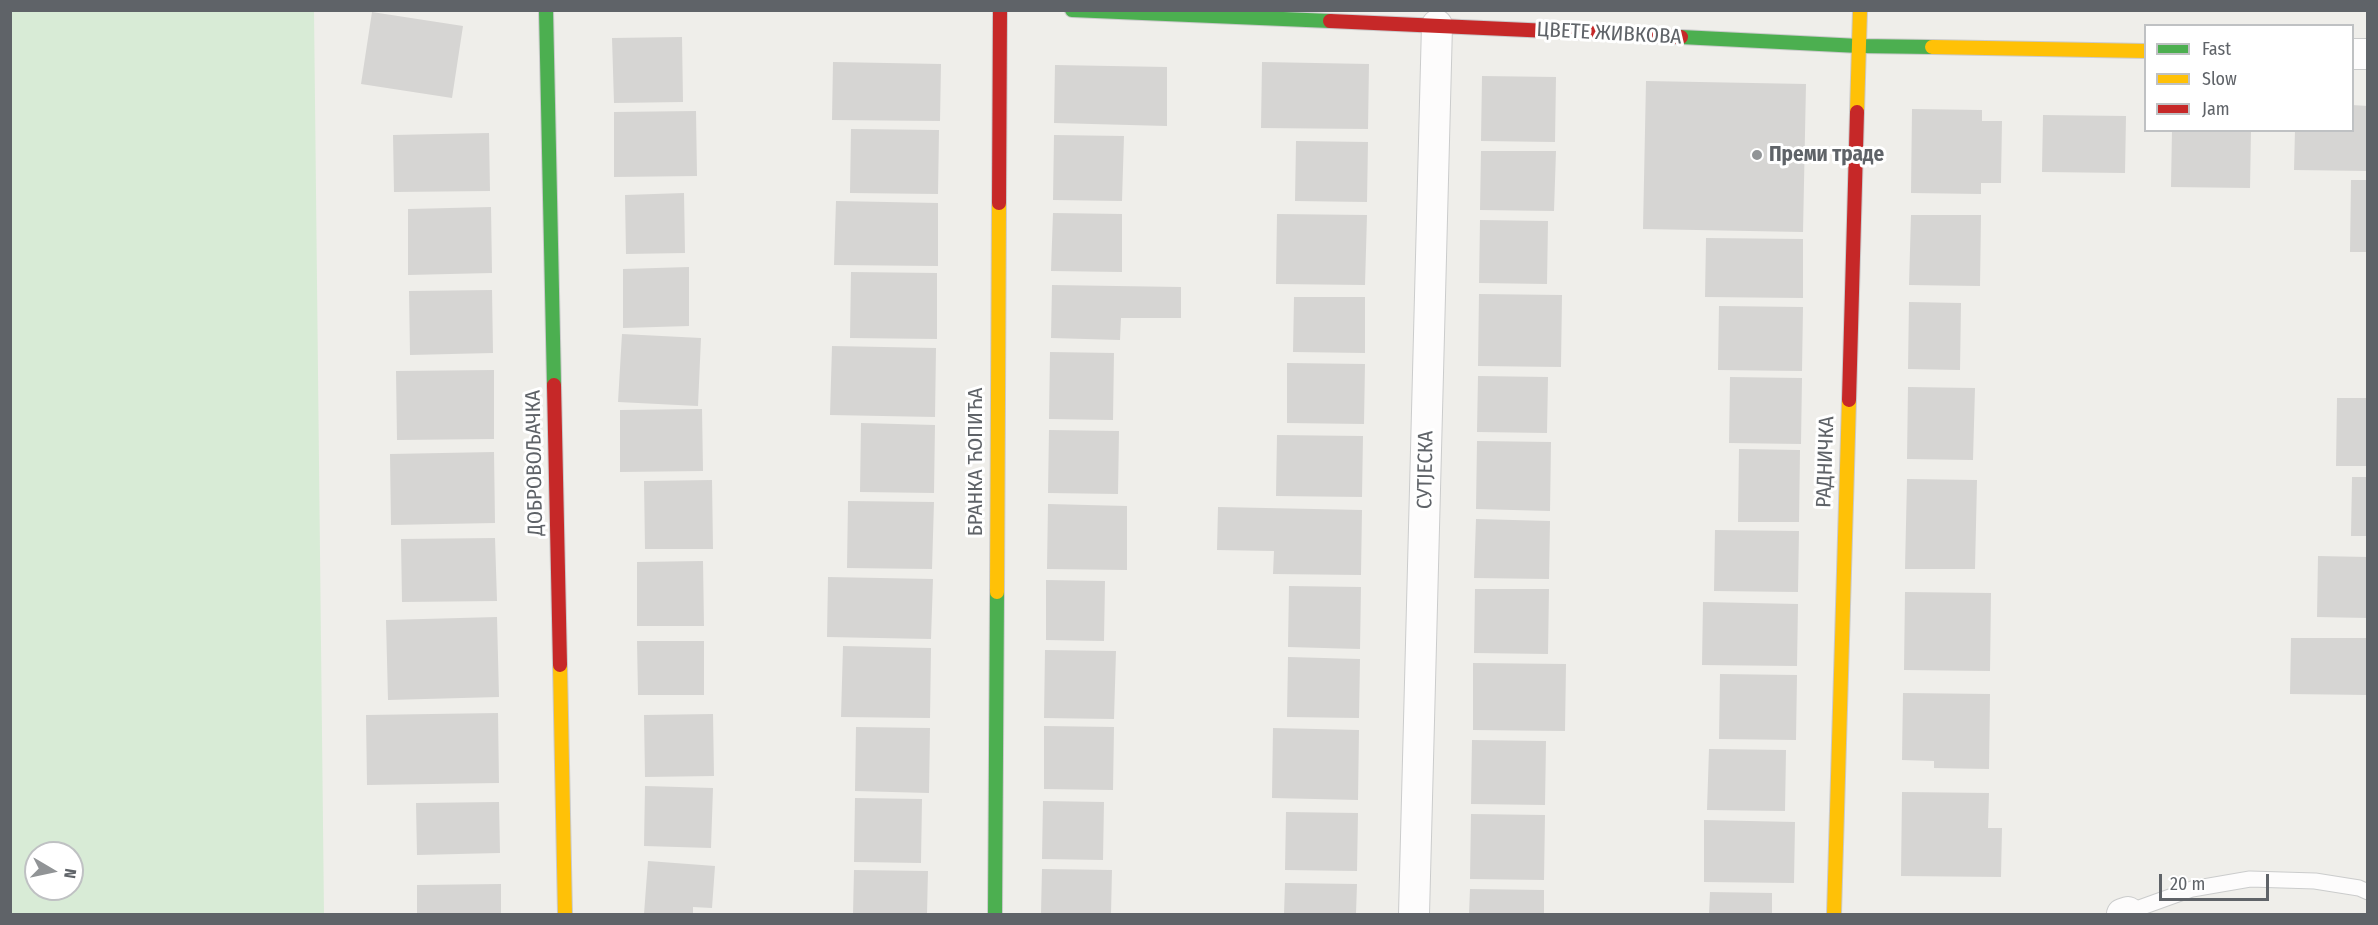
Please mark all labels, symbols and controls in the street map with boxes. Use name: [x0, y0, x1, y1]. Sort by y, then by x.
street label: ЦВЕТЕ ЖИВКОВА: [1536, 18, 1682, 50]
legend: [2144, 24, 2354, 132]
text: Fast: [2202, 38, 2231, 60]
text: Slow: [2202, 68, 2237, 90]
text: Jam: [2202, 98, 2230, 120]
place label: Преми траде: [1769, 142, 1884, 168]
marker: Преми траде: [1750, 148, 1764, 162]
street label: БРАНКА ЋОПИЋА: [963, 388, 989, 536]
street label: ДОБРОВОЉАЧКА: [521, 390, 549, 536]
street label: РАДНИЧКА: [1812, 416, 1840, 508]
street label: СУТЈЕСКА: [1413, 431, 1439, 509]
north arrow: [24, 841, 84, 901]
scale bar: [2162, 862, 2272, 900]
text: N: [60, 867, 80, 880]
text: 20 m: [2170, 873, 2205, 895]

